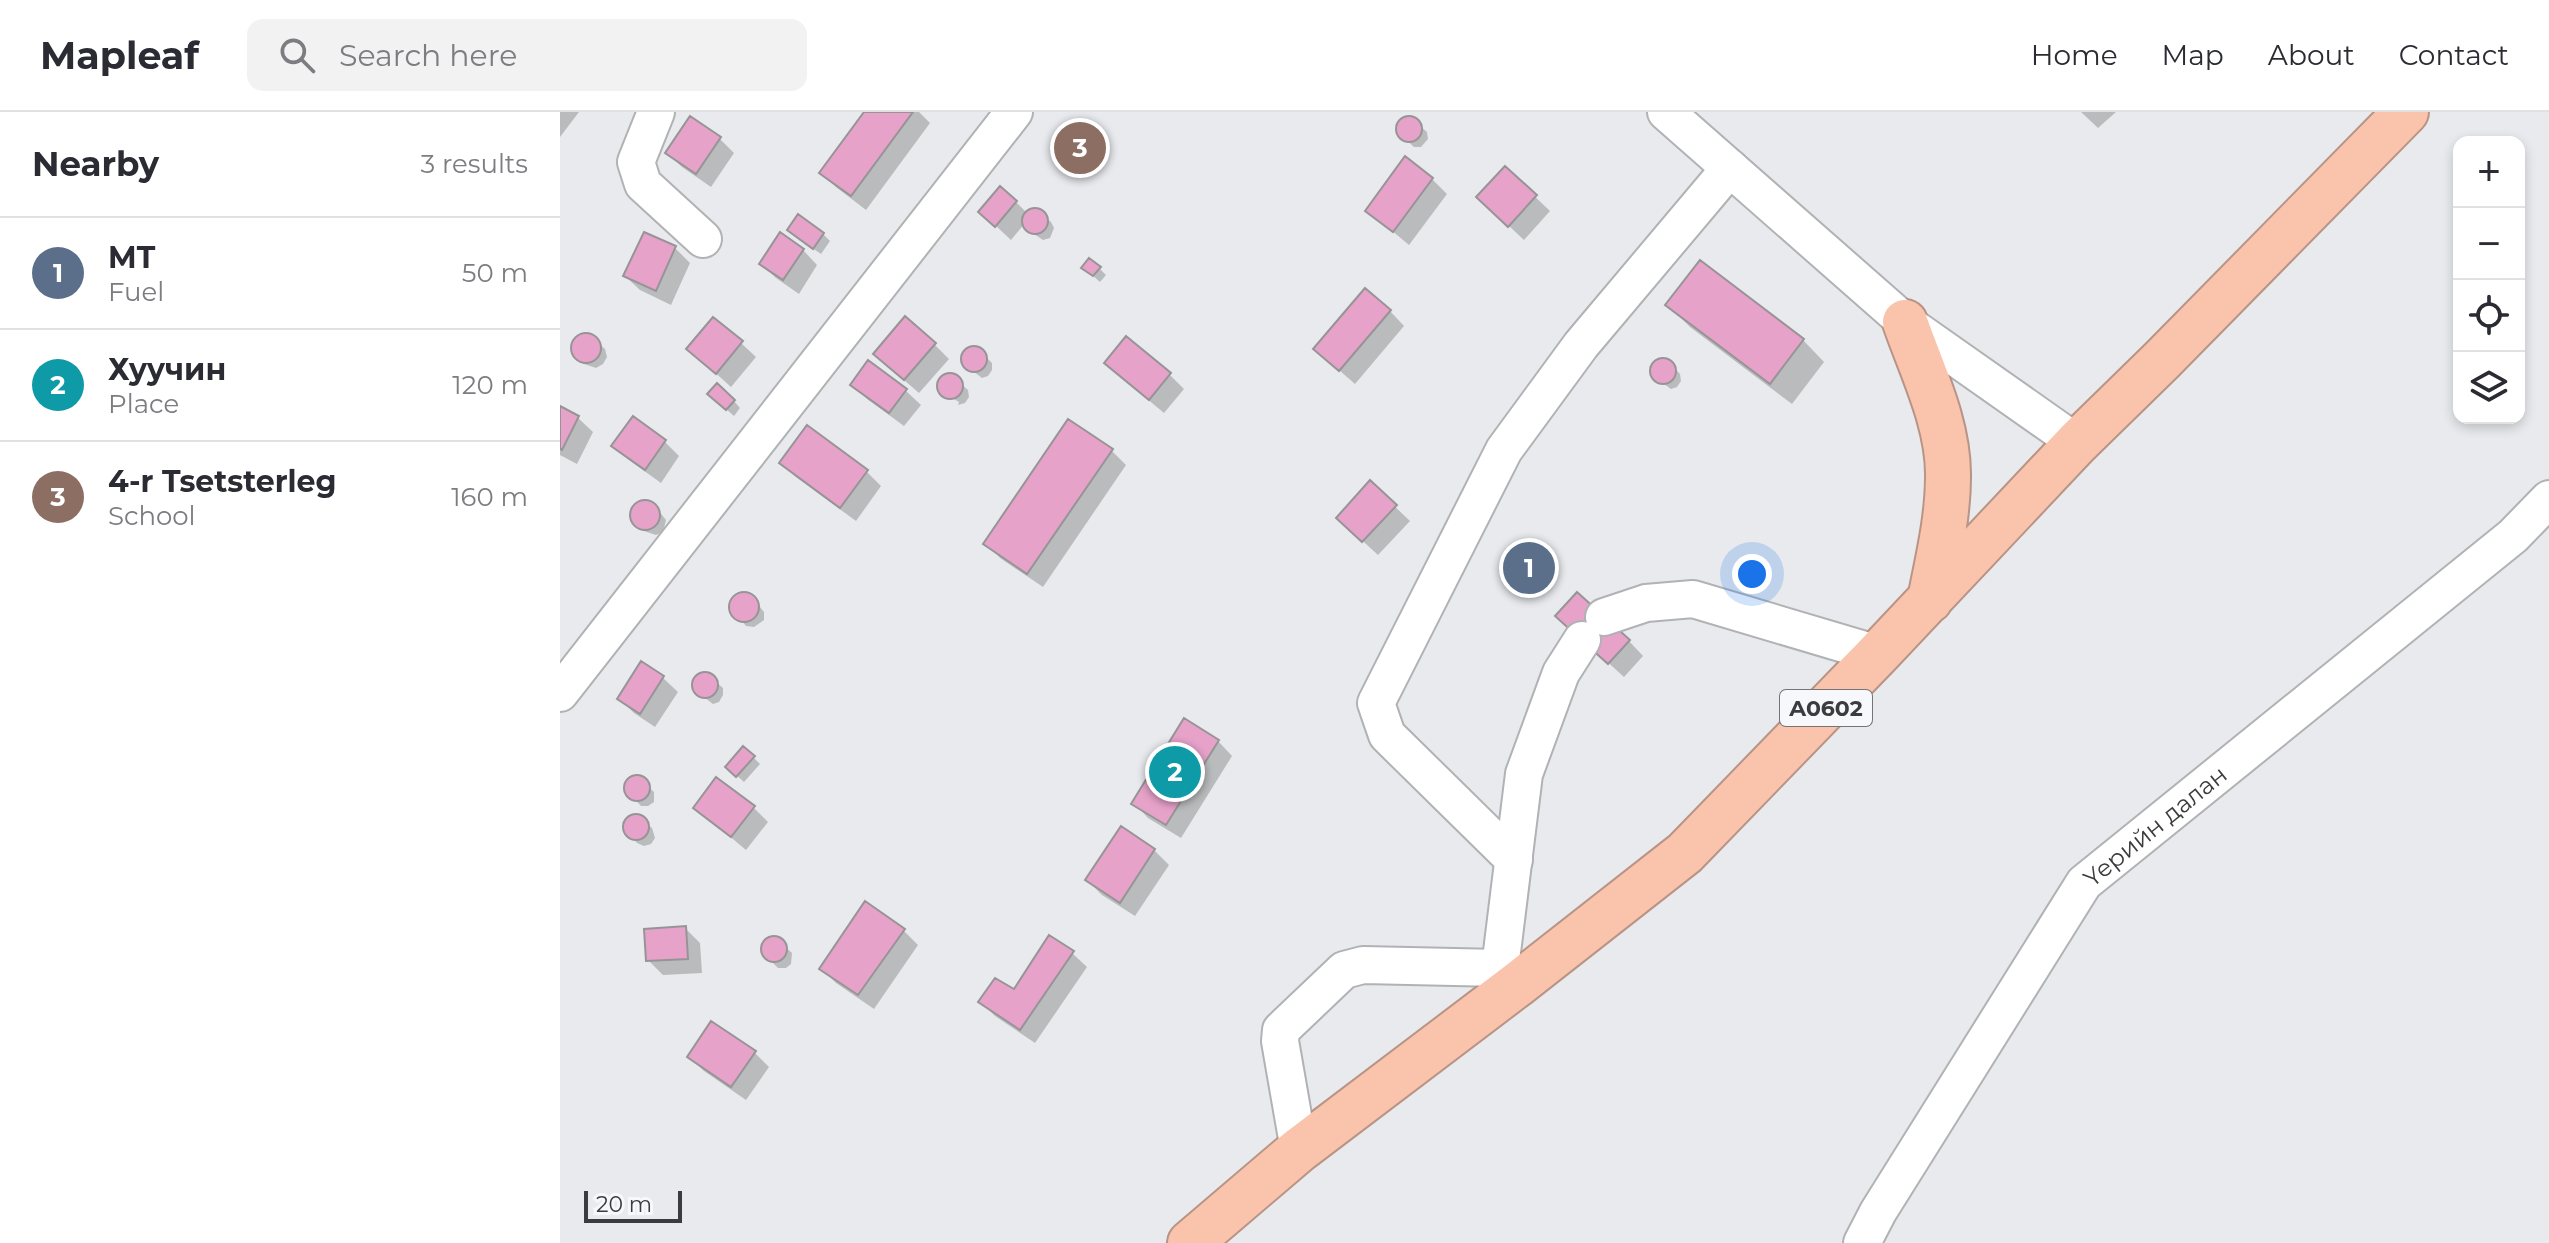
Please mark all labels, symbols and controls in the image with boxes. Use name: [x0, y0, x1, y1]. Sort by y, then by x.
search box: [247, 19, 807, 91]
text: Mapleaf: [40, 32, 199, 79]
icon: search: [275, 33, 319, 77]
text: Search here: [339, 37, 517, 74]
text: Home: [2031, 38, 2118, 72]
text: Map: [2162, 38, 2224, 72]
text: About: [2268, 38, 2355, 72]
text: Contact: [2399, 38, 2509, 72]
pin: 3: [1054, 118, 1106, 178]
map controls: [2453, 136, 2525, 424]
button: +: [2453, 136, 2525, 208]
text: Nearby: [32, 143, 159, 185]
text: 3 results: [421, 148, 528, 180]
button: −: [2453, 208, 2525, 280]
text: MT: [108, 239, 155, 276]
text: 1: [53, 257, 63, 289]
text: 50 m: [462, 257, 528, 289]
text: Fuel: [108, 276, 164, 308]
button: locate: [2453, 280, 2525, 352]
text: Хуучин: [108, 351, 226, 388]
button: layers: [2453, 352, 2525, 424]
text: 2: [50, 369, 66, 401]
text: 120 m: [452, 369, 528, 401]
text: Place: [108, 388, 179, 420]
text: 4-r Tsetsterleg: [108, 463, 337, 500]
text: 3: [50, 481, 66, 513]
text: 160 m: [451, 481, 528, 513]
text: School: [108, 500, 196, 532]
pin: 1: [1503, 538, 1555, 598]
your location: [1732, 554, 1772, 594]
road number: A0602: [1780, 690, 1872, 726]
pin: 2: [1149, 742, 1201, 802]
street label: Үерийн далан: [2077, 759, 2232, 892]
scale bar: [584, 1187, 682, 1223]
text: 20 m: [596, 1191, 652, 1218]

